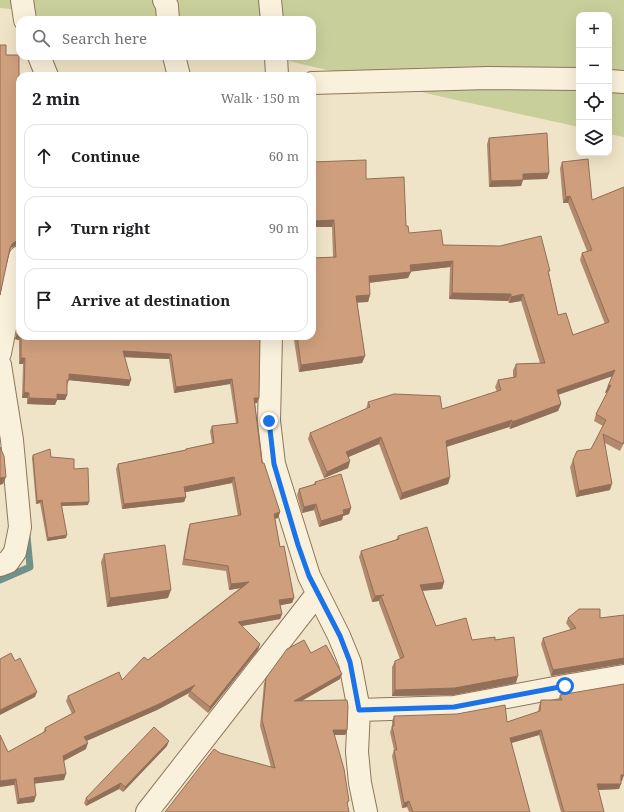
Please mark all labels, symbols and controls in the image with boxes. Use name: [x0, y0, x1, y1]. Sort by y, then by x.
map controls: [576, 12, 612, 156]
button: +: [576, 12, 612, 48]
search box: [16, 16, 316, 60]
icon: search: [30, 27, 52, 49]
text: Search here: [62, 28, 147, 48]
button: −: [576, 48, 612, 84]
button: locate: [576, 84, 612, 120]
text: 2 min: [32, 87, 80, 110]
text: Walk · 150 m: [221, 89, 300, 107]
button: layers: [576, 120, 612, 156]
icon: ahead: [33, 145, 55, 167]
text: Continue: [71, 146, 140, 166]
text: 60 m: [269, 147, 299, 165]
icon: right: [33, 217, 55, 239]
text: Turn right: [71, 218, 150, 238]
text: 90 m: [269, 219, 299, 237]
icon: arrive: [33, 289, 55, 311]
text: Arrive at destination: [71, 290, 230, 310]
route end: [260, 412, 278, 430]
route start: [556, 677, 574, 695]

